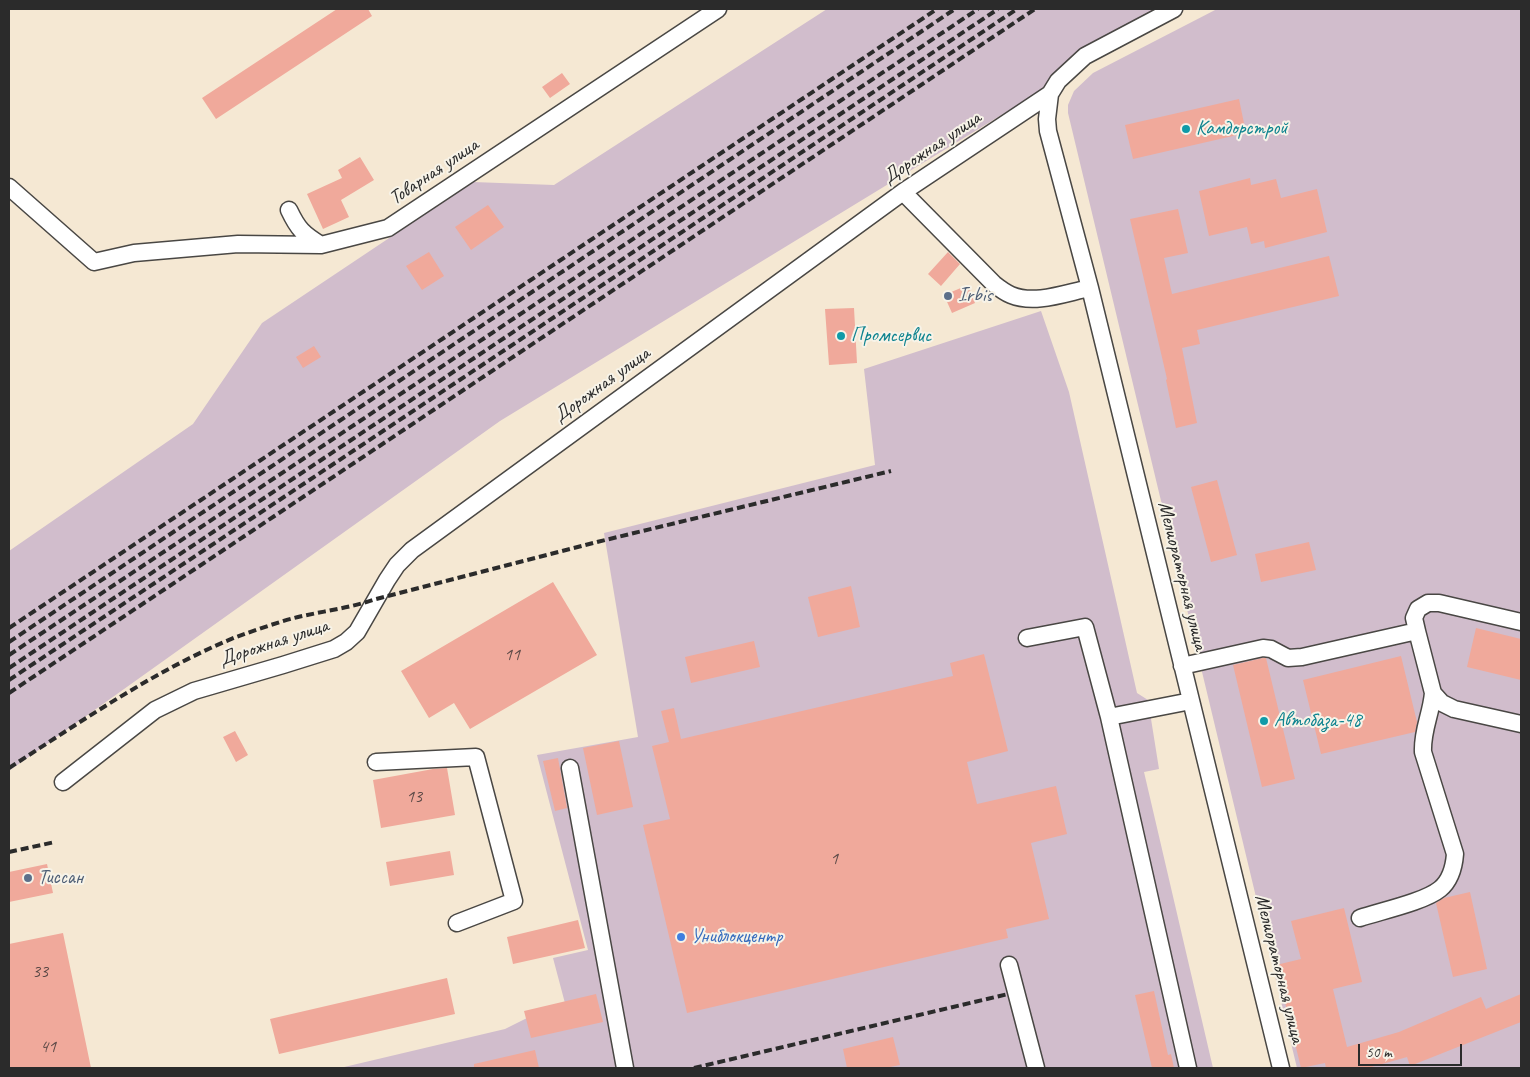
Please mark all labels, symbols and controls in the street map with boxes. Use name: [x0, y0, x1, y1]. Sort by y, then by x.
street label: Дорожная улица: [878, 106, 986, 190]
place label: Камдорстрой: [1196, 117, 1288, 141]
marker: Камдорстрой: [1180, 123, 1192, 135]
street label: Товарная улица: [385, 133, 483, 211]
place label: Irbis: [958, 284, 992, 308]
marker: Irbis: [942, 290, 954, 302]
place label: Промсервис: [851, 324, 931, 348]
marker: Промсервис: [835, 330, 847, 342]
street label: Дорожная улица: [549, 342, 655, 428]
street label: Мелиораторная улица: [1152, 499, 1212, 653]
street label: Дорожная улица: [216, 614, 332, 672]
house number: 11: [504, 644, 520, 666]
place label: Автобаза-48: [1274, 709, 1361, 733]
marker: Автобаза-48: [1258, 715, 1270, 727]
house number: 13: [406, 786, 422, 808]
house number: 1: [830, 848, 838, 870]
place label: Тиссан: [38, 866, 83, 890]
marker: Тиссан: [22, 872, 34, 884]
street label: Мелиораторная улица: [1249, 892, 1309, 1046]
place label: Униблокцентр: [691, 925, 782, 949]
marker: Униблокцентр: [675, 931, 687, 943]
house number: 33: [32, 961, 48, 983]
scale bar: [1360, 1034, 1464, 1066]
house number: 41: [40, 1036, 56, 1058]
text: 50 m: [1366, 1043, 1392, 1062]

